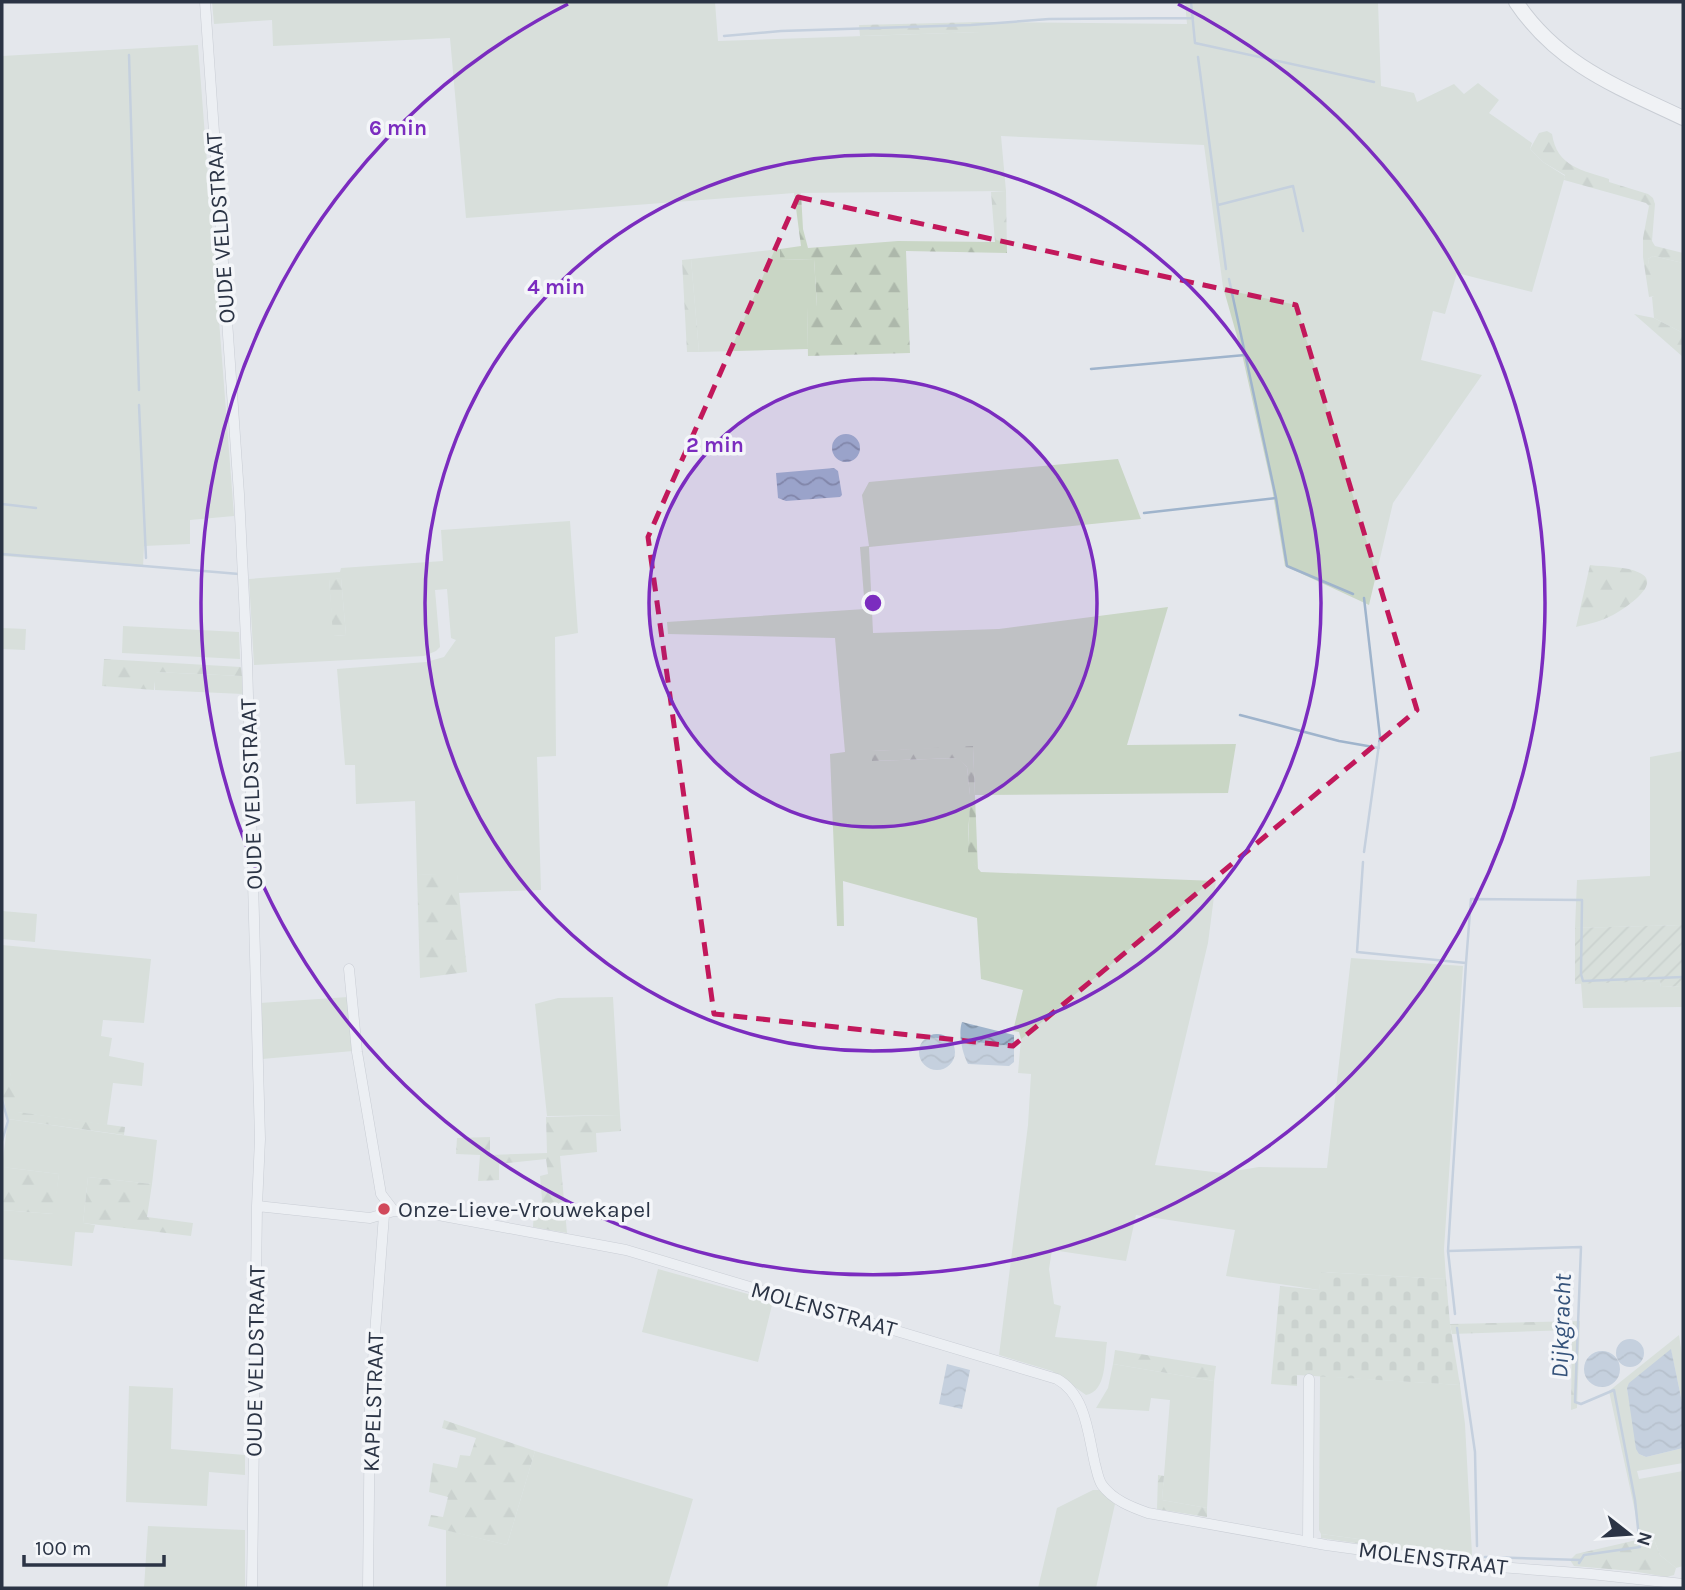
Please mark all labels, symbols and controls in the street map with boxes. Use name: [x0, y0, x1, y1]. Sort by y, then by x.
text: 6 min: [369, 116, 427, 140]
street label: OUDE VELDSTRAAT: [200, 131, 241, 325]
text: 4 min: [527, 275, 585, 299]
text: 2 min: [686, 433, 744, 457]
centre of rings: [861, 591, 885, 615]
street label: OUDE VELDSTRAAT: [235, 697, 268, 890]
place label: Onze-Lieve-Vrouwekapel: [398, 1196, 651, 1223]
marker: Onze-Lieve-Vrouwekapel: [376, 1201, 392, 1217]
street label: OUDE VELDSTRAAT: [240, 1264, 271, 1457]
water label: Dijkgracht: [1545, 1272, 1577, 1379]
street label: MOLENSTRAAT: [748, 1276, 900, 1343]
street label: KAPELSTRAAT: [358, 1331, 389, 1472]
north arrow: [1594, 1499, 1664, 1569]
scale bar: [24, 1524, 164, 1568]
text: N: [1632, 1529, 1657, 1548]
text: 100 m: [35, 1536, 92, 1560]
street label: MOLENSTRAAT: [1357, 1536, 1510, 1581]

